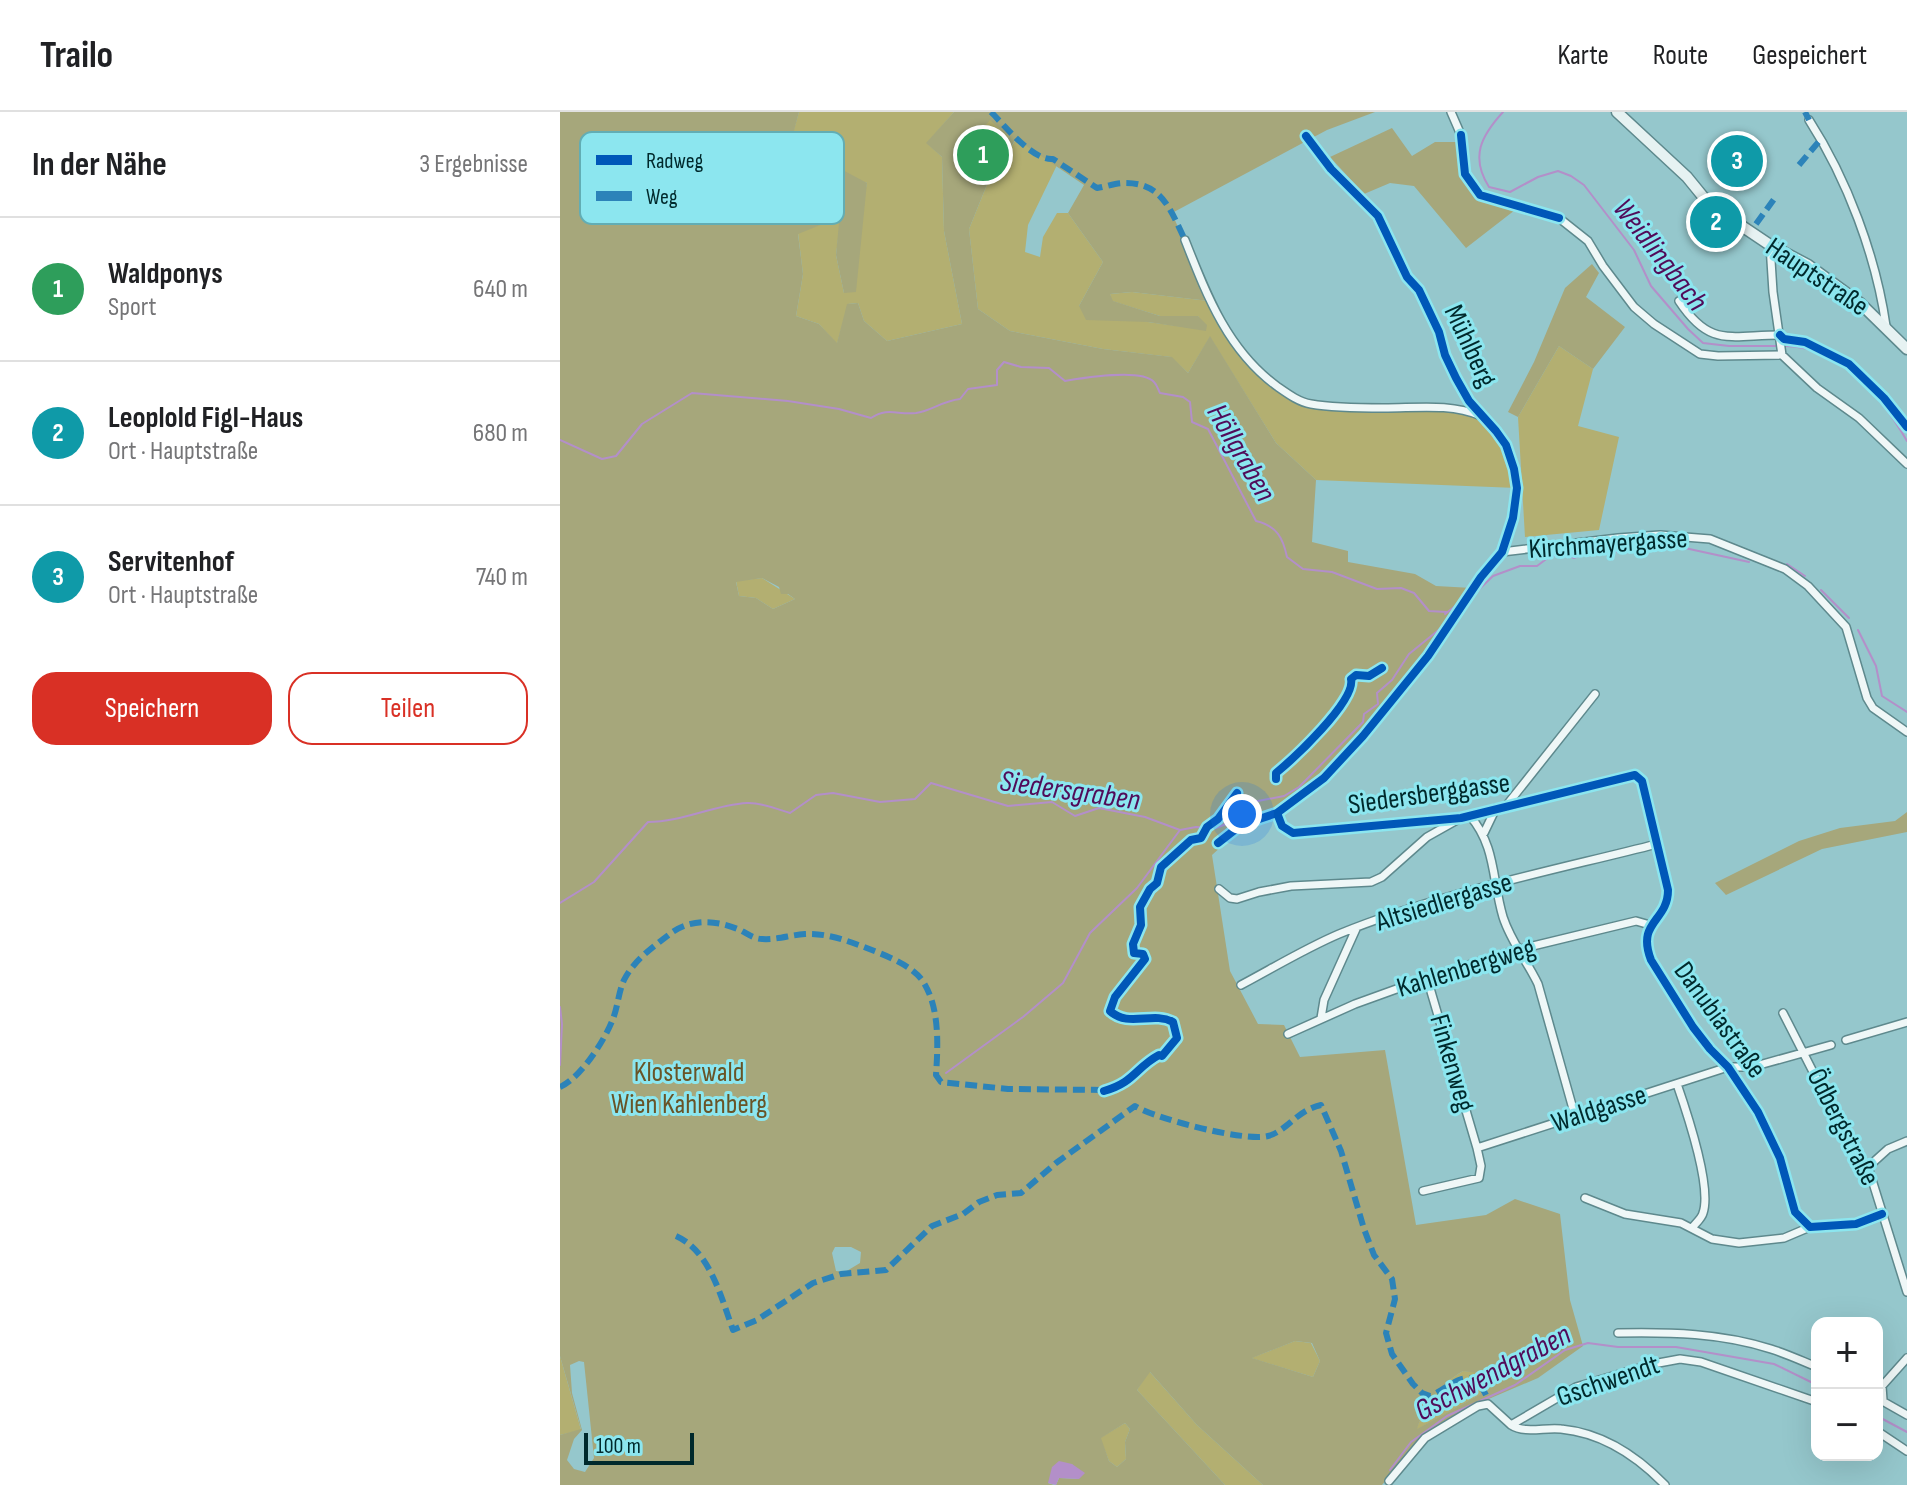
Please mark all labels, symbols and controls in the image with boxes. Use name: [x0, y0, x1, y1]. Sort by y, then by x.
text: Trailo: [40, 33, 113, 78]
text: Karte: [1558, 39, 1609, 72]
text: Route: [1653, 39, 1708, 72]
text: Gespeichert: [1752, 39, 1867, 72]
pin: 1: [957, 125, 1009, 185]
pin: 3: [1711, 131, 1763, 191]
legend: [580, 132, 844, 224]
text: In der Nähe: [32, 144, 167, 185]
text: Radweg: [646, 148, 704, 175]
text: 3 Ergebnisse: [419, 149, 528, 180]
text: Weg: [646, 184, 678, 211]
water label: Weidlingbach: [1605, 192, 1715, 318]
pin: 2: [1690, 192, 1742, 252]
street label: Hauptstraße: [1759, 231, 1875, 323]
text: Waldponys: [108, 256, 223, 292]
text: 1: [53, 274, 63, 305]
text: 640 m: [473, 274, 528, 305]
text: Sport: [108, 292, 156, 323]
street label: Mühlberg: [1437, 300, 1503, 392]
water label: Höllgraben: [1199, 398, 1283, 508]
text: Leoplold Figl-Haus: [108, 400, 303, 436]
text: 2: [52, 418, 64, 449]
text: 680 m: [473, 418, 528, 449]
text: Ort · Hauptstraße: [108, 436, 258, 467]
street label: Kirchmayergasse: [1528, 522, 1688, 566]
text: Servitenhof: [108, 544, 234, 580]
text: 3: [52, 562, 64, 593]
text: 740 m: [476, 562, 528, 593]
text: Ort · Hauptstraße: [108, 580, 258, 611]
button: Speichern: [32, 672, 272, 745]
button: Teilen: [288, 672, 528, 745]
water label: Siedersgraben: [998, 763, 1142, 819]
street label: Siedersberggasse: [1346, 766, 1512, 822]
your location: [1222, 794, 1262, 834]
street label: Altsiedlergasse: [1371, 866, 1516, 939]
street label: Kahlenbergweg: [1393, 931, 1539, 1005]
street label: Danubiastraße: [1667, 955, 1773, 1085]
street label: Finkenweg: [1422, 1011, 1482, 1115]
park label: Klosterwald Wien Kahlenberg: [611, 1056, 767, 1121]
street label: Ödbergstraße: [1800, 1063, 1886, 1191]
street label: Waldgasse: [1547, 1078, 1651, 1140]
water label: Gschwendgraben: [1409, 1317, 1577, 1429]
map controls: [1811, 1317, 1883, 1461]
button: +: [1811, 1317, 1883, 1389]
street label: Gschwendt: [1552, 1348, 1664, 1414]
button: −: [1811, 1389, 1883, 1461]
scale bar: [584, 1429, 694, 1465]
text: 100 m: [596, 1433, 641, 1460]

